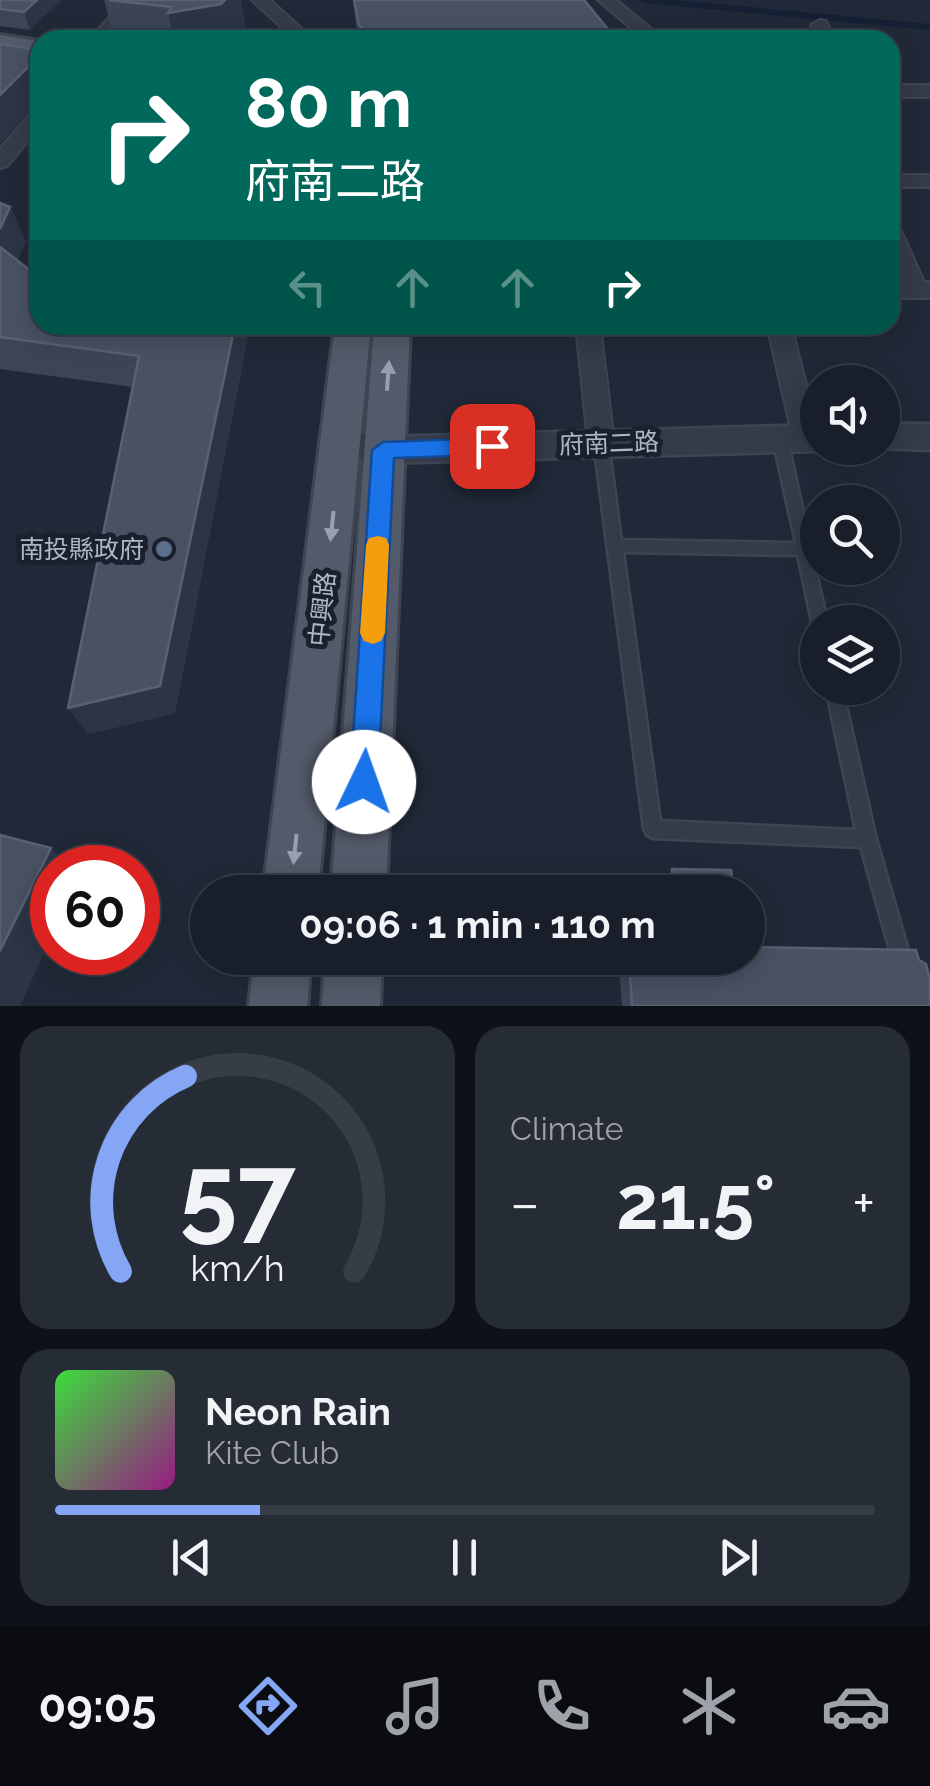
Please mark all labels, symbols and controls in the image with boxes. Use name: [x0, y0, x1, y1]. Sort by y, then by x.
text: 80 m: [245, 61, 412, 143]
icon: right: [80, 70, 210, 200]
text: 府南二路: [245, 155, 425, 208]
icon: left: [280, 260, 335, 315]
icon: ahead: [385, 260, 440, 315]
icon: ahead: [490, 260, 545, 315]
icon: right: [595, 260, 650, 315]
one-way arrow: [380, 359, 396, 391]
map controls: [800, 365, 900, 705]
button: sound: [800, 365, 900, 465]
pin: [450, 404, 535, 489]
icon: arrive: [465, 419, 520, 474]
street label: 府南二路: [558, 426, 660, 460]
button: search: [800, 485, 900, 585]
one-way arrow: [324, 511, 340, 543]
place label: 南投縣政府: [19, 534, 144, 564]
marker: 南投縣政府: [153, 538, 175, 560]
street label: 中興路: [303, 570, 341, 648]
button: layers: [800, 605, 900, 705]
position arrow: [312, 730, 416, 834]
one-way arrow: [287, 834, 303, 866]
speed limit sign: 60: [30, 845, 160, 975]
text: 09:06 · 1 min · 110 m: [299, 902, 656, 947]
text: Climate: [510, 1110, 624, 1147]
text: 57: [180, 1131, 296, 1253]
text: 21.5°: [616, 1158, 775, 1247]
text: −: [510, 1171, 540, 1236]
text: +: [852, 1171, 875, 1236]
text: km/h: [190, 1247, 285, 1289]
text: Neon Rain: [205, 1389, 391, 1434]
text: Kite Club: [205, 1434, 339, 1471]
icon: previous: [164, 1530, 219, 1585]
icon: pause: [437, 1530, 492, 1585]
icon: next: [711, 1530, 766, 1585]
icon: directions: [233, 1671, 303, 1741]
icon: music: [380, 1671, 450, 1741]
icon: phone: [527, 1671, 597, 1741]
icon: climate: [674, 1671, 744, 1741]
icon: car: [821, 1671, 891, 1741]
text: 09:05: [39, 1680, 156, 1733]

